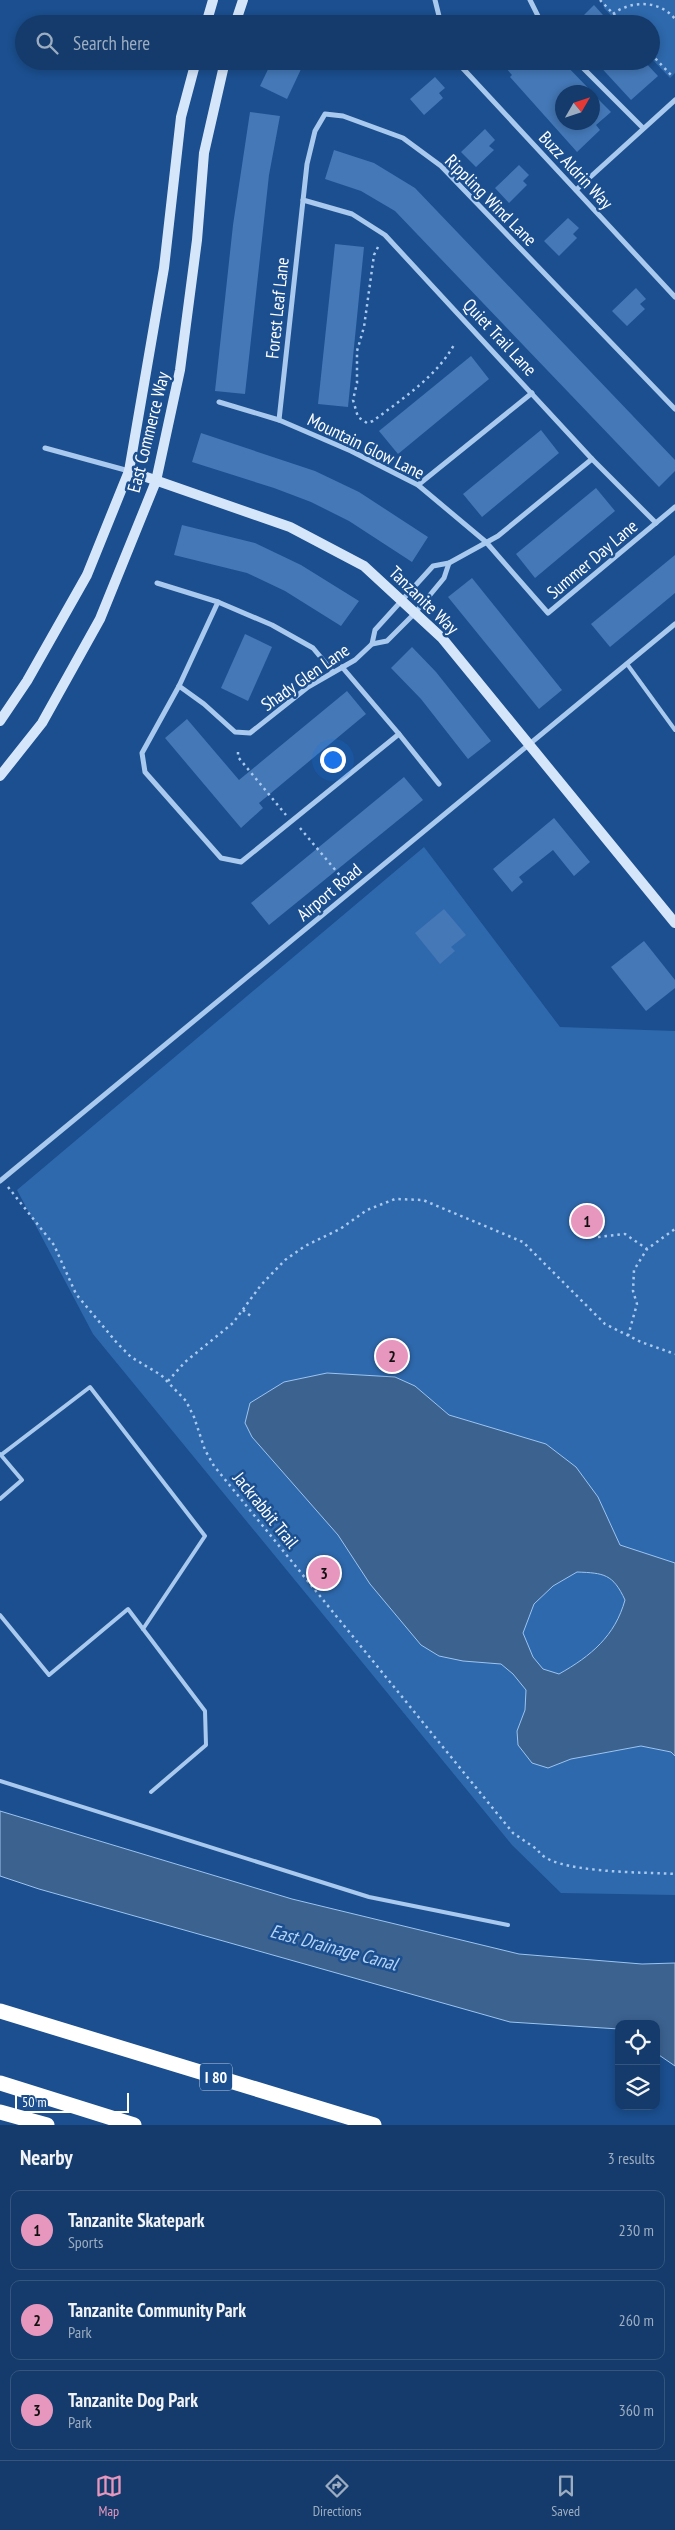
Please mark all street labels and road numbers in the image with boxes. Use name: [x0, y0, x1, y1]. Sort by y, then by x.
street label: Buzz Aldrin Way: [534, 126, 618, 214]
street label: Rippling Wind Lane: [440, 149, 542, 251]
street label: Forest Leaf Lane: [260, 256, 294, 360]
street label: Quiet Trail Lane: [458, 293, 542, 381]
street label: East Commerce Way: [122, 369, 174, 495]
street label: Mountain Glow Lane: [304, 408, 428, 484]
street label: Summer Day Lane: [542, 514, 642, 604]
street label: Tanzanite Way: [384, 561, 464, 639]
street label: Shady Glen Lane: [256, 638, 354, 716]
street label: Airport Road: [292, 858, 366, 926]
street label: Jackrabbit Trail: [228, 1466, 304, 1553]
road number: I 80: [200, 2064, 232, 2090]

